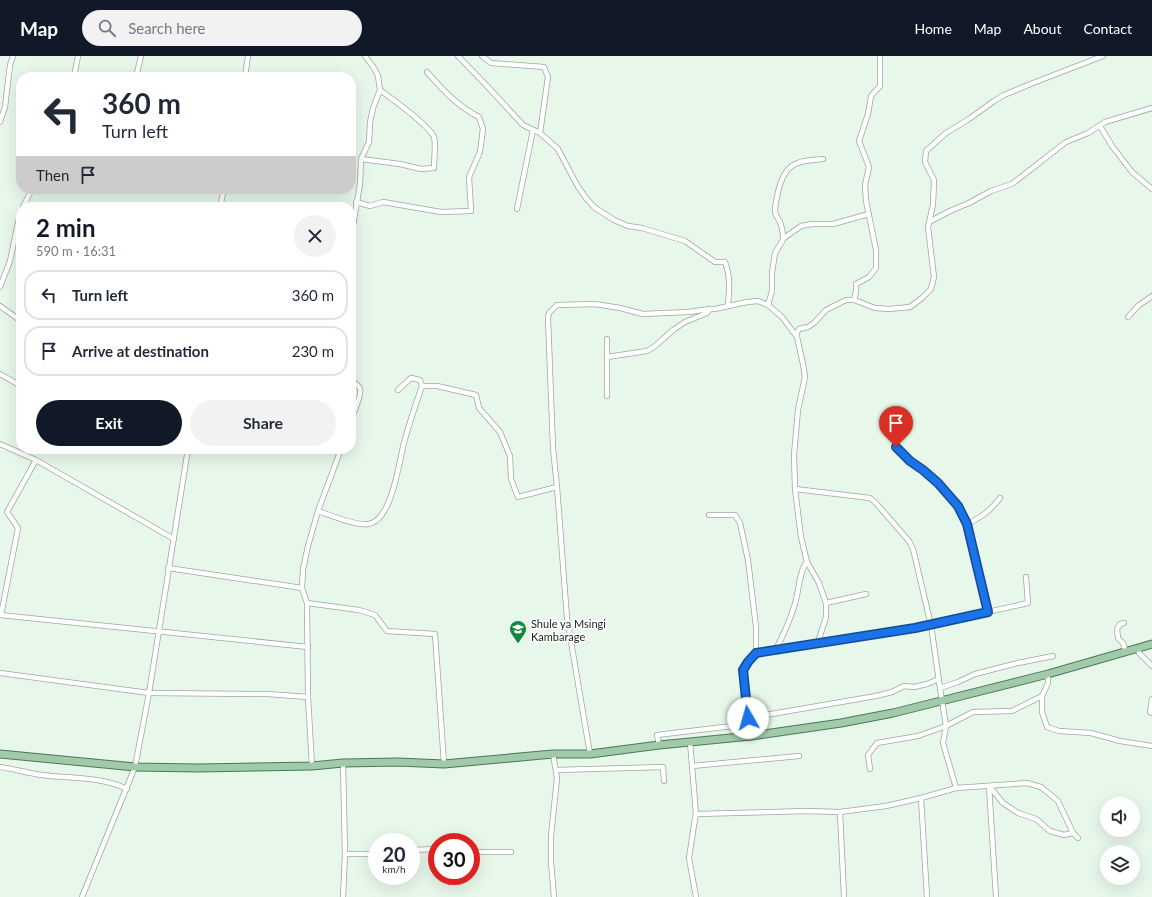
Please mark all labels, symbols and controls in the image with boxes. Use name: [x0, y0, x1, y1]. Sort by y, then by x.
search box: [82, 10, 362, 46]
text: Map: [20, 17, 58, 40]
icon: search: [96, 17, 118, 39]
text: Search here: [128, 19, 206, 37]
text: Home: [914, 20, 952, 37]
text: Map: [974, 20, 1001, 37]
text: About: [1023, 20, 1061, 37]
text: Contact: [1083, 20, 1132, 37]
text: 360 m: [102, 86, 181, 120]
icon: left: [36, 88, 88, 140]
text: Turn left: [102, 120, 168, 142]
icon: arrive: [77, 164, 99, 186]
text: Then: [36, 166, 69, 184]
text: 2 min: [36, 213, 96, 242]
button: close: [294, 215, 336, 257]
text: 590 m · 16:31: [36, 243, 116, 259]
icon: left: [38, 284, 60, 306]
text: Turn left: [72, 286, 128, 304]
text: 360 m: [292, 286, 334, 304]
icon: arrive: [38, 340, 60, 362]
text: Arrive at destination: [72, 342, 209, 360]
text: 230 m: [292, 342, 334, 360]
button: Exit: [36, 400, 182, 446]
button: Share: [190, 400, 336, 446]
pin: [879, 406, 913, 447]
icon: arrive: [885, 412, 907, 434]
place label: Shule ya Msingi Kambarage: [531, 617, 606, 643]
school or university icon: Shule ya Msingi Kambarage: [508, 619, 528, 644]
position arrow: [727, 697, 769, 739]
map controls: [1100, 797, 1140, 885]
button: sound: [1100, 797, 1140, 837]
speed limit sign: 30: [428, 833, 480, 885]
text: 20: [382, 842, 406, 866]
button: layers: [1100, 845, 1140, 885]
text: km/h: [382, 863, 406, 875]

